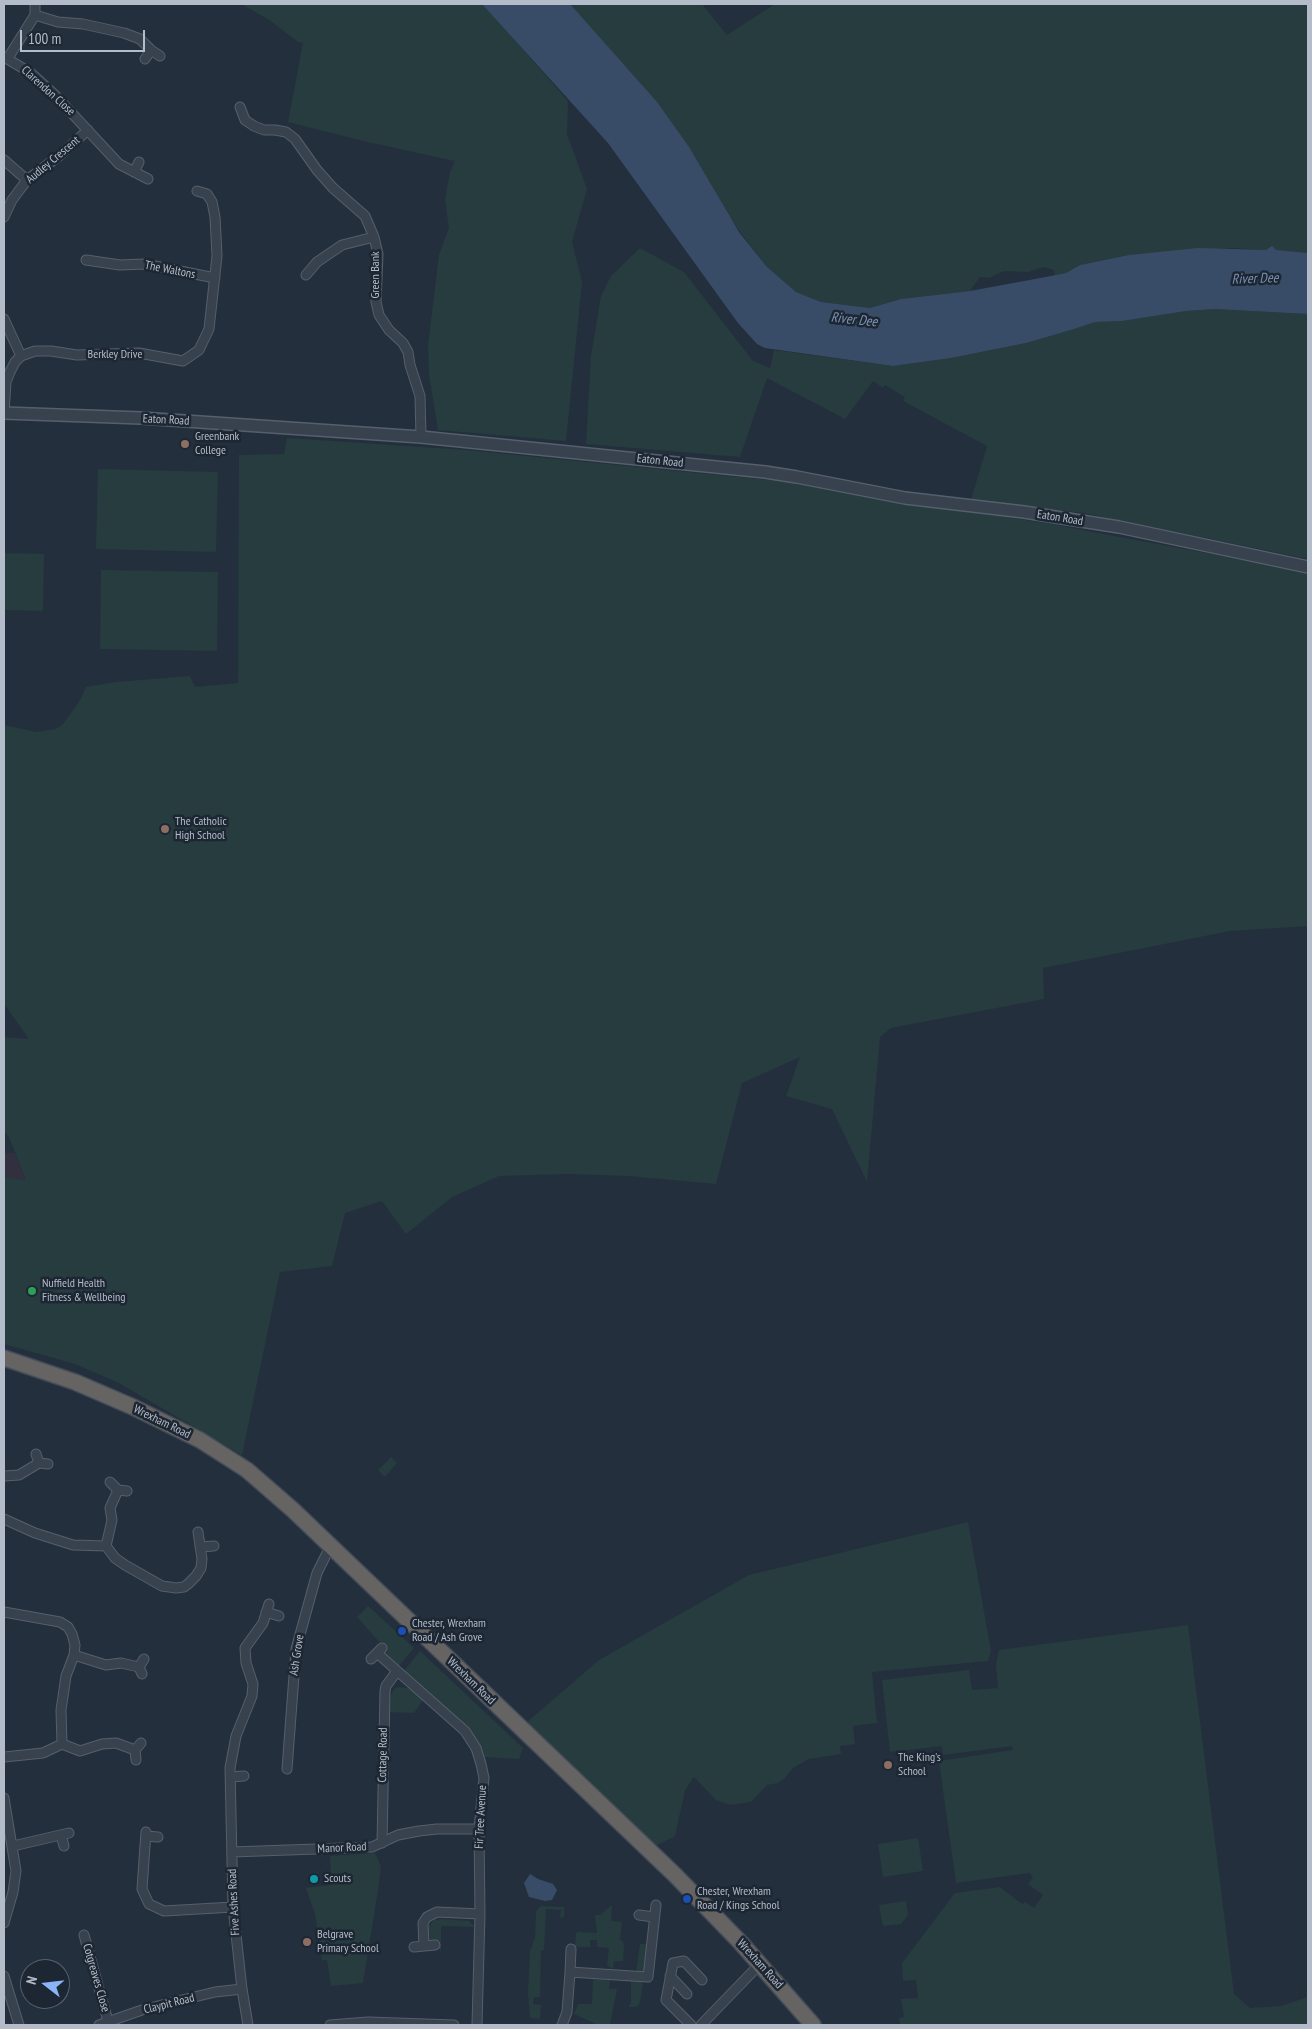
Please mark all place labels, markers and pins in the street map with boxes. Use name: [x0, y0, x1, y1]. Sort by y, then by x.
place label: Greenbank College: [195, 430, 239, 458]
marker: Greenbank College: [179, 438, 191, 450]
place label: The Catholic High School: [175, 815, 227, 843]
marker: The Catholic High School: [159, 823, 171, 835]
place label: Nuffield Health Fitness & Wellbeing: [42, 1277, 126, 1305]
marker: Nuffield Health Fitness & Wellbeing: [26, 1285, 38, 1297]
place label: Chester, Wrexham Road / Ash Grove: [412, 1617, 486, 1645]
marker: Chester, Wrexham Road / Ash Grove: [396, 1625, 408, 1637]
place label: The King's School: [898, 1751, 941, 1779]
marker: The King's School: [882, 1759, 894, 1771]
place label: Scouts: [324, 1872, 351, 1886]
marker: Scouts: [308, 1873, 320, 1885]
place label: Chester, Wrexham Road / Kings School: [697, 1885, 780, 1913]
marker: Chester, Wrexham Road / Kings School: [681, 1893, 693, 1905]
place label: Belgrave Primary School: [317, 1928, 379, 1956]
marker: Belgrave Primary School: [301, 1936, 313, 1948]

